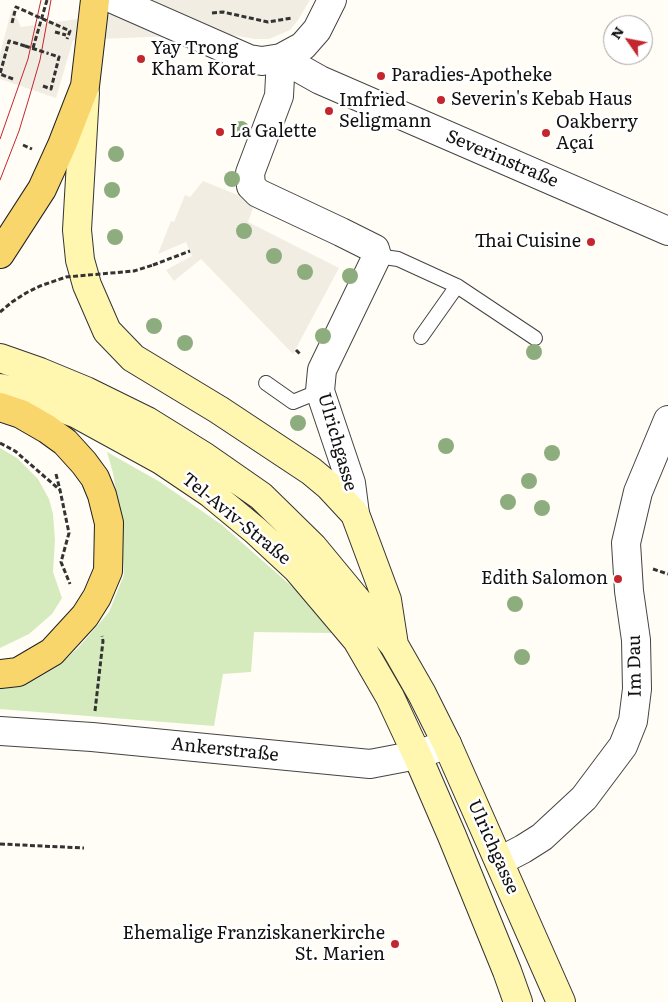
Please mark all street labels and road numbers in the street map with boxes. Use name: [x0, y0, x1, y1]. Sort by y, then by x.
street label: Severinstraße: [443, 126, 561, 192]
street label: Ulrichgasse: [313, 391, 361, 493]
street label: Tel-Aviv-Straße: [177, 468, 295, 570]
street label: Im Dau: [624, 634, 646, 698]
street label: Ankerstraße: [170, 734, 280, 766]
street label: Ulrichgasse: [463, 797, 523, 897]

